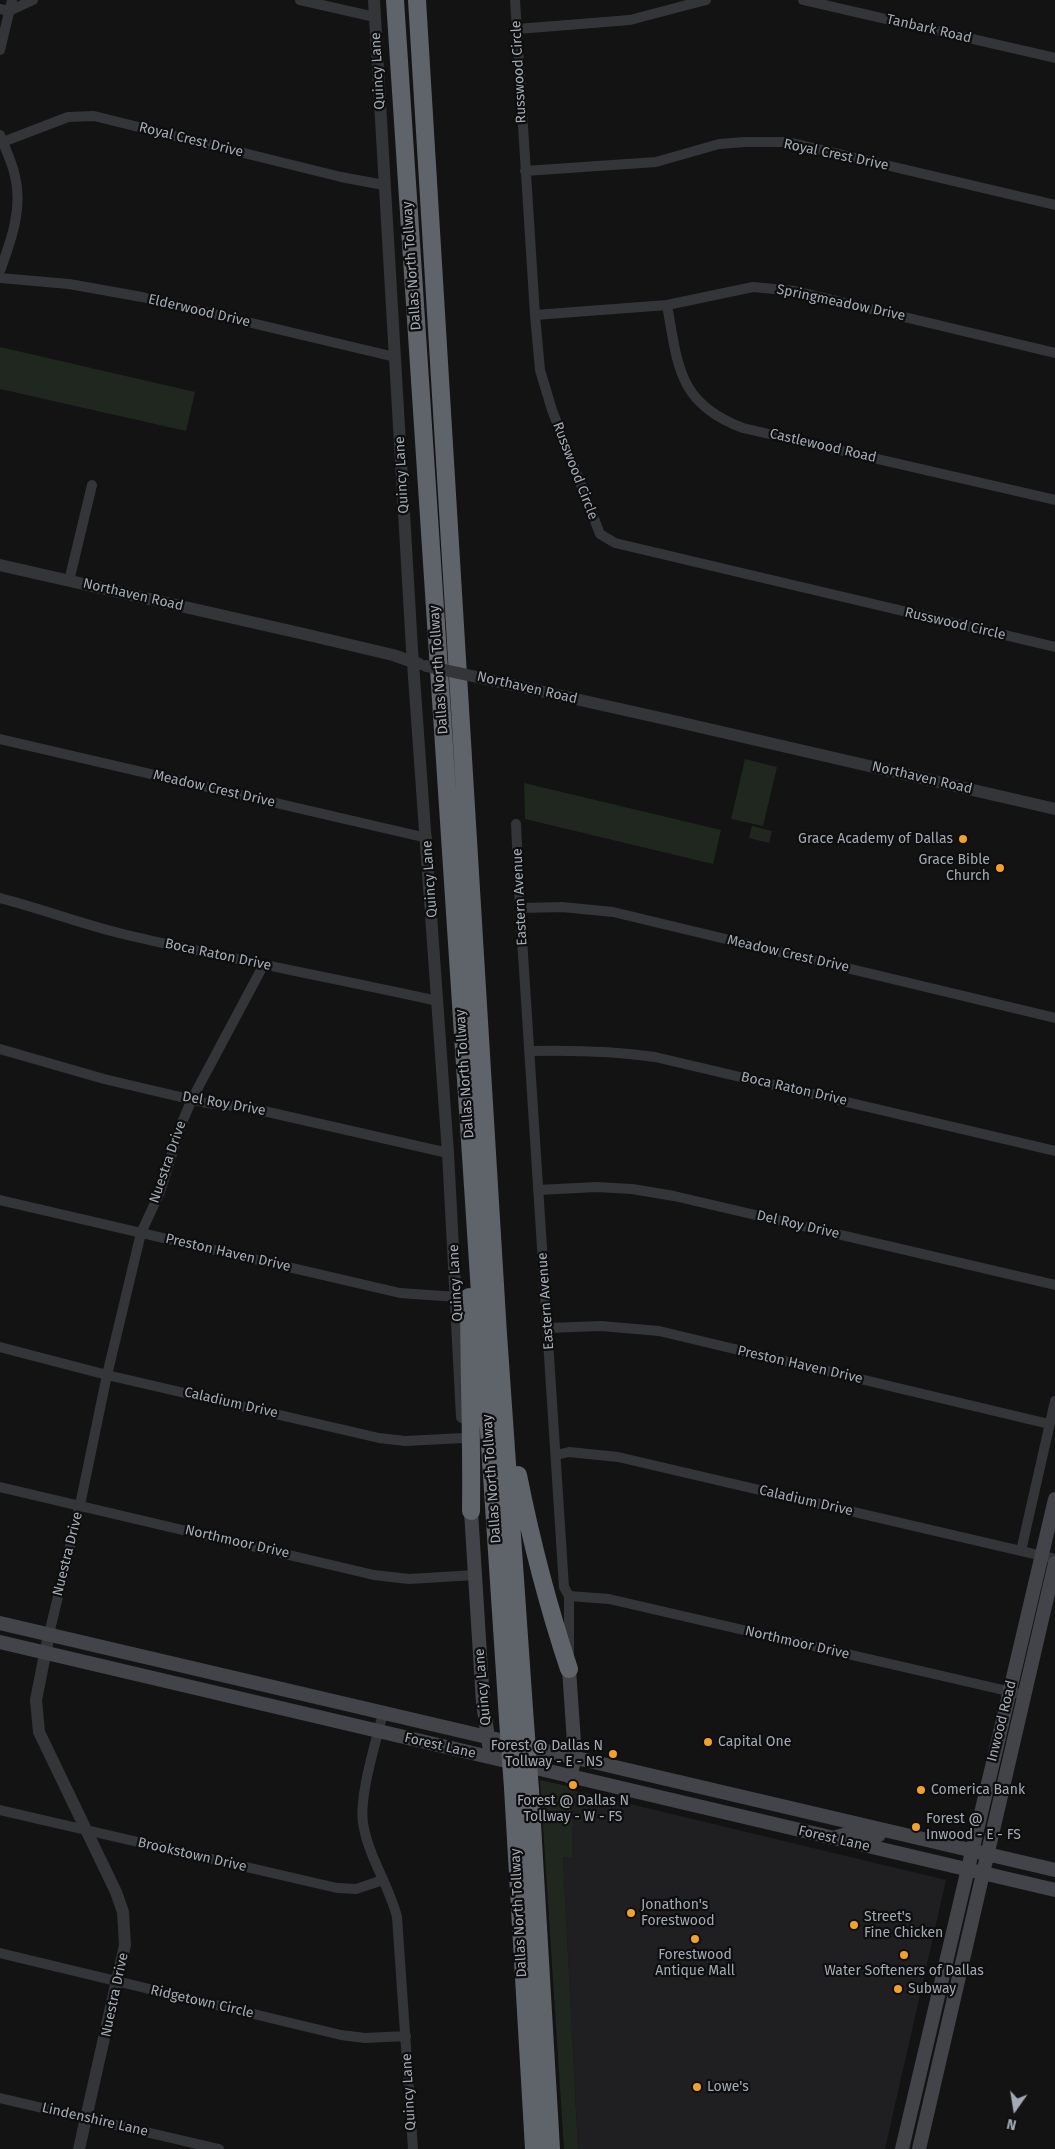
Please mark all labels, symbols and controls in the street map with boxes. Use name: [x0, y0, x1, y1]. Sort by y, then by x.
street label: Tanbark Road: [885, 11, 973, 47]
street label: Russwood Circle: [508, 20, 530, 124]
street label: Quincy Lane: [368, 32, 388, 110]
street label: Royal Crest Drive: [137, 119, 245, 161]
street label: Royal Crest Drive: [782, 136, 890, 174]
street label: Dallas North Tollway: [399, 201, 425, 331]
street label: Springmeadow Drive: [775, 281, 907, 325]
street label: Elderwood Drive: [146, 291, 252, 331]
street label: Russwood Circle: [549, 420, 601, 522]
street label: Castlewood Road: [768, 426, 878, 466]
street label: Quincy Lane: [392, 436, 412, 514]
street label: Northaven Road: [81, 575, 185, 615]
street label: Russwood Circle: [903, 604, 1007, 644]
street label: Dallas North Tollway: [426, 605, 452, 735]
street label: Northaven Road: [475, 668, 579, 708]
street label: Northaven Road: [870, 758, 974, 798]
street label: Meadow Crest Drive: [151, 767, 277, 811]
place label: Grace Academy of Dallas: [798, 831, 953, 847]
marker: Grace Academy of Dallas: [957, 833, 969, 845]
street label: Quincy Lane: [419, 840, 441, 918]
street label: Eastern Avenue: [509, 848, 531, 946]
place label: Grace Bible Church: [918, 852, 990, 884]
marker: Grace Bible Church: [994, 862, 1006, 874]
street label: Meadow Crest Drive: [725, 932, 851, 976]
street label: Boca Raton Drive: [163, 936, 273, 974]
street label: Dallas North Tollway: [452, 1009, 478, 1139]
street label: Boca Raton Drive: [739, 1069, 849, 1109]
street label: Del Roy Drive: [181, 1088, 267, 1120]
street label: Nuestra Drive: [146, 1119, 190, 1205]
street label: Del Roy Drive: [755, 1207, 841, 1243]
street label: Preston Haven Drive: [164, 1230, 292, 1276]
street label: Quincy Lane: [446, 1244, 466, 1322]
street label: Eastern Avenue: [534, 1252, 558, 1350]
street label: Preston Haven Drive: [736, 1342, 864, 1388]
street label: Caladium Drive: [182, 1384, 280, 1422]
street label: Dallas North Tollway: [479, 1414, 505, 1544]
street label: Caladium Drive: [757, 1482, 855, 1520]
street label: Nuestra Drive: [49, 1510, 87, 1598]
street label: Northmoor Drive: [183, 1522, 291, 1562]
street label: Northmoor Drive: [743, 1623, 851, 1663]
street label: Quincy Lane: [471, 1648, 495, 1726]
street label: Inwood Road: [984, 1679, 1020, 1763]
street label: Forest Lane: [403, 1730, 477, 1762]
place label: Capital One: [718, 1734, 791, 1750]
marker: Capital One: [702, 1736, 714, 1748]
place label: Forest @ Dallas N Tollway - E - NS: [491, 1738, 603, 1770]
marker: Forest @ Dallas N Tollway - E - NS: [607, 1748, 619, 1760]
marker: Forest @ Dallas N Tollway - W - FS: [567, 1779, 579, 1791]
place label: Comerica Bank: [931, 1782, 1025, 1798]
marker: Comerica Bank: [915, 1784, 927, 1796]
place label: Forest @ Dallas N Tollway - W - FS: [517, 1793, 629, 1825]
place label: Forest @ Inwood - E - FS: [926, 1811, 1021, 1844]
marker: Forest @ Inwood - E - FS: [910, 1821, 922, 1833]
street label: Forest Lane: [797, 1823, 871, 1855]
street label: Brookstown Drive: [136, 1834, 248, 1876]
street label: Dallas North Tollway: [507, 1848, 531, 1978]
place label: Jonathon's Forestwood: [641, 1897, 715, 1930]
marker: Jonathon's Forestwood: [625, 1907, 637, 1919]
place label: Street's Fine Chicken: [864, 1909, 943, 1941]
marker: Street's Fine Chicken: [848, 1919, 860, 1931]
marker: Forestwood Antique Mall: [689, 1933, 701, 1945]
place label: Forestwood Antique Mall: [655, 1947, 735, 1980]
marker: Water Softeners of Dallas: [898, 1949, 910, 1961]
street label: Nuestra Drive: [98, 1951, 132, 2039]
place label: Water Softeners of Dallas: [824, 1963, 984, 1979]
place label: Subway: [908, 1981, 956, 1997]
street label: Ridgetown Circle: [149, 1982, 255, 2022]
marker: Subway: [892, 1983, 904, 1995]
street label: Quincy Lane: [399, 2053, 419, 2131]
place label: Lowe's: [707, 2079, 749, 2095]
marker: Lowe's: [691, 2081, 703, 2093]
north arrow: [990, 2084, 1040, 2134]
street label: Lindenshire Lane: [40, 2100, 150, 2140]
text: N: [1005, 2115, 1018, 2133]

